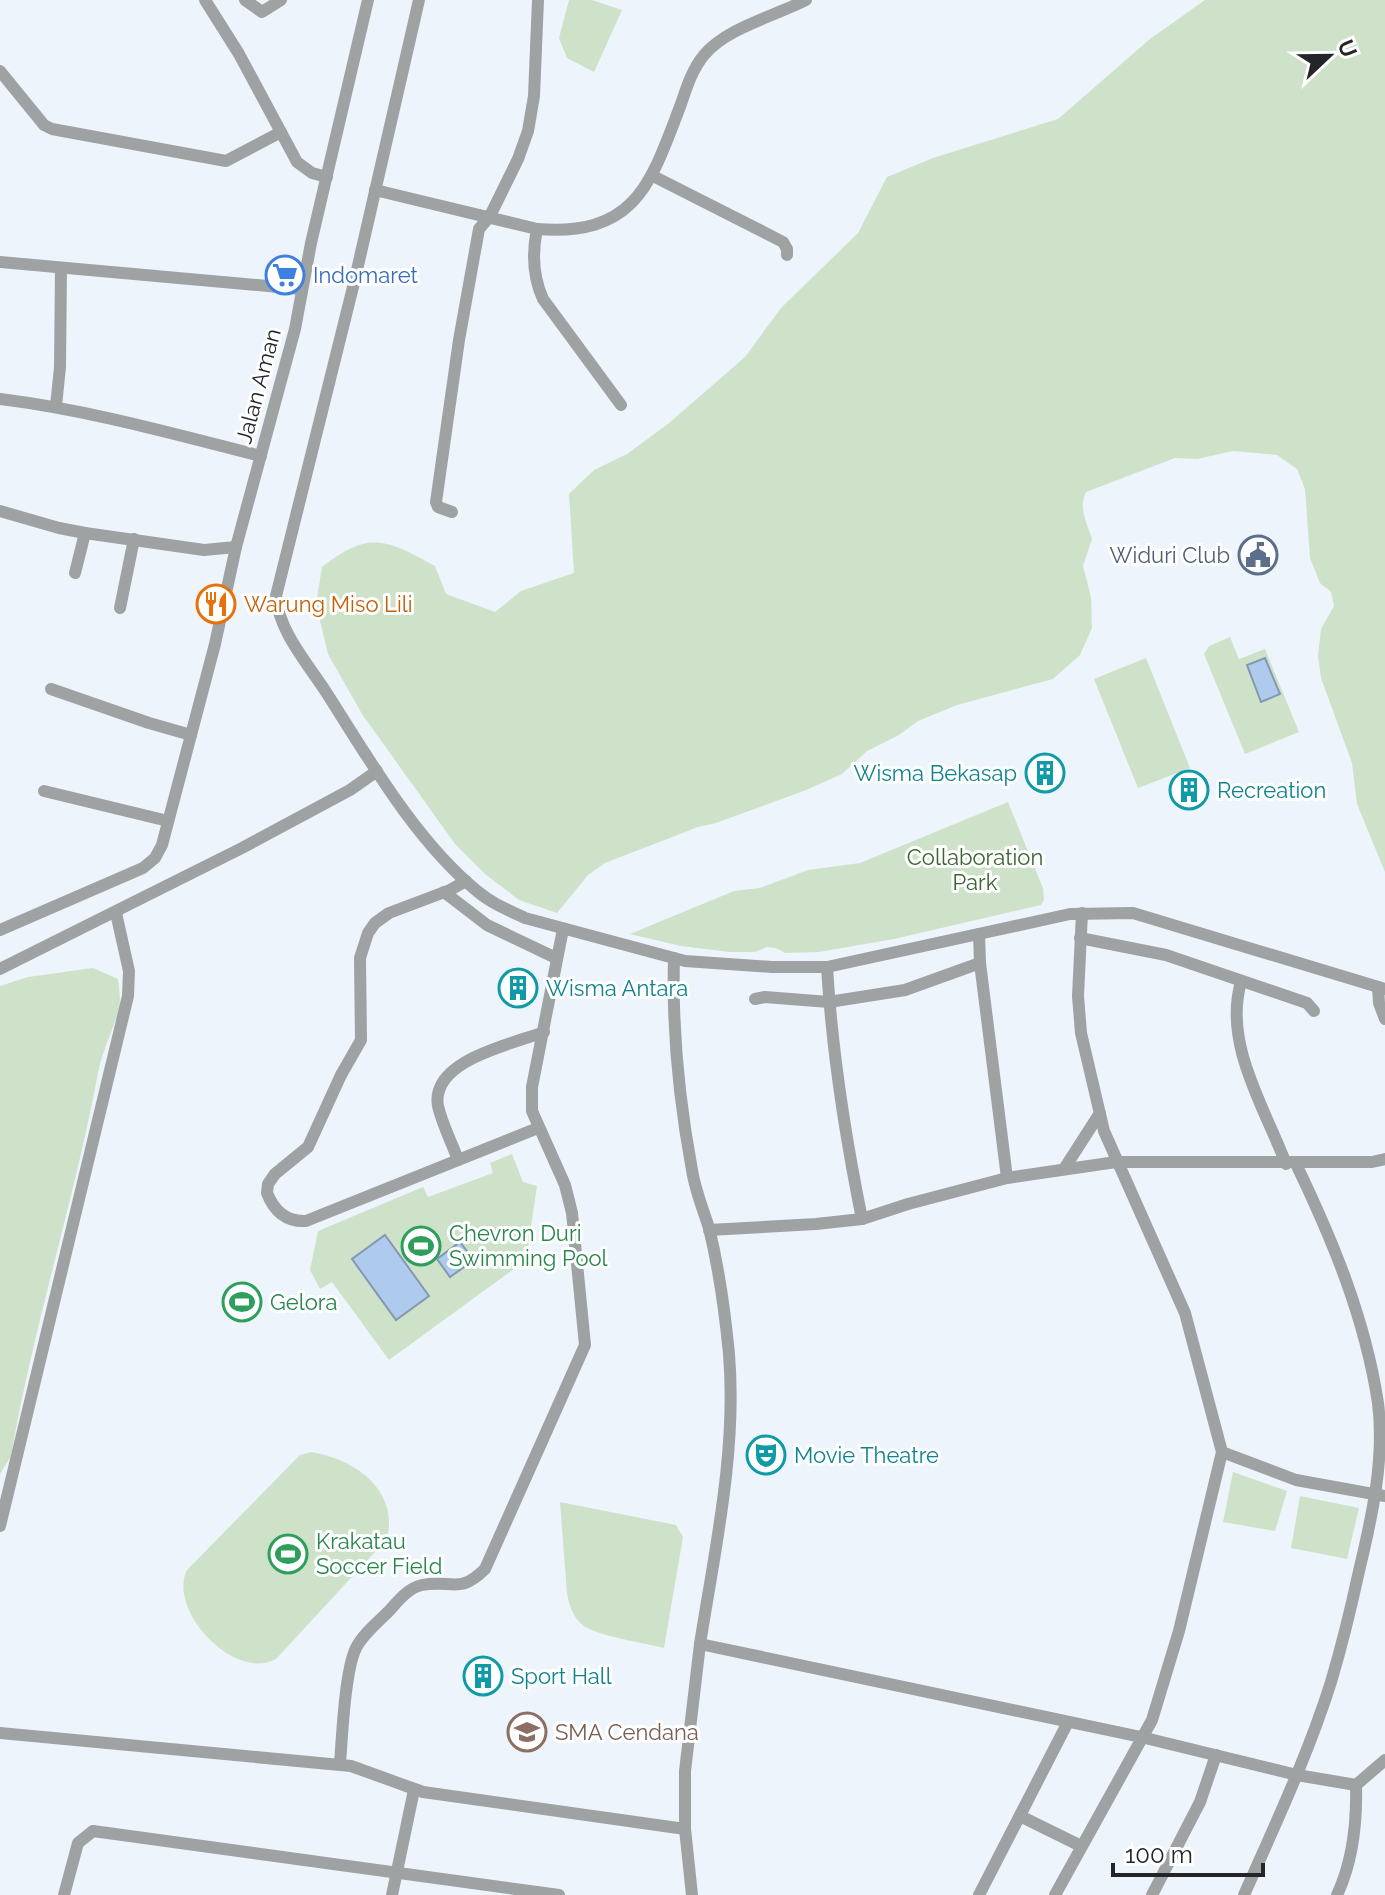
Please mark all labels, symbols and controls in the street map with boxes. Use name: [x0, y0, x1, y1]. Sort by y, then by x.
north arrow: [1289, 16, 1369, 96]
text: U: [1332, 36, 1363, 61]
supermarket icon: Indomaret: [264, 254, 306, 296]
place label: Indomaret: [313, 262, 418, 288]
street label: Jalan Aman: [230, 326, 286, 446]
public building icon: Widuri Club: [1237, 534, 1279, 576]
place label: Widuri Club: [1110, 542, 1230, 568]
restaurant icon: Warung Miso Lili: [195, 583, 237, 625]
place label: Warung Miso Lili: [244, 591, 412, 617]
building icon: Wisma Bekasap: [1024, 752, 1066, 794]
place label: Wisma Bekasap: [853, 760, 1017, 786]
building icon: Recreation: [1168, 769, 1210, 811]
place label: Recreation: [1217, 777, 1326, 803]
park label: Collaboration Park: [907, 844, 1043, 895]
building icon: Wisma Antara: [497, 967, 539, 1009]
place label: Wisma Antara: [546, 975, 688, 1001]
place label: Chevron Duri Swimming Pool: [449, 1220, 608, 1271]
sports icon: Chevron Duri Swimming Pool: [400, 1225, 442, 1267]
sports icon: Gelora: [221, 1281, 263, 1323]
place label: Gelora: [270, 1289, 337, 1315]
theatre icon: Movie Theatre: [745, 1434, 787, 1476]
place label: Movie Theatre: [794, 1442, 939, 1468]
place label: Krakatau Soccer Field: [316, 1528, 442, 1579]
sports icon: Krakatau Soccer Field: [267, 1533, 309, 1575]
building icon: Sport Hall: [462, 1655, 504, 1697]
place label: Sport Hall: [511, 1663, 612, 1689]
school or university icon: SMA Cendana: [506, 1711, 548, 1753]
place label: SMA Cendana: [555, 1719, 699, 1745]
scale bar: [1113, 1827, 1263, 1877]
text: 100 m: [1125, 1840, 1193, 1869]

